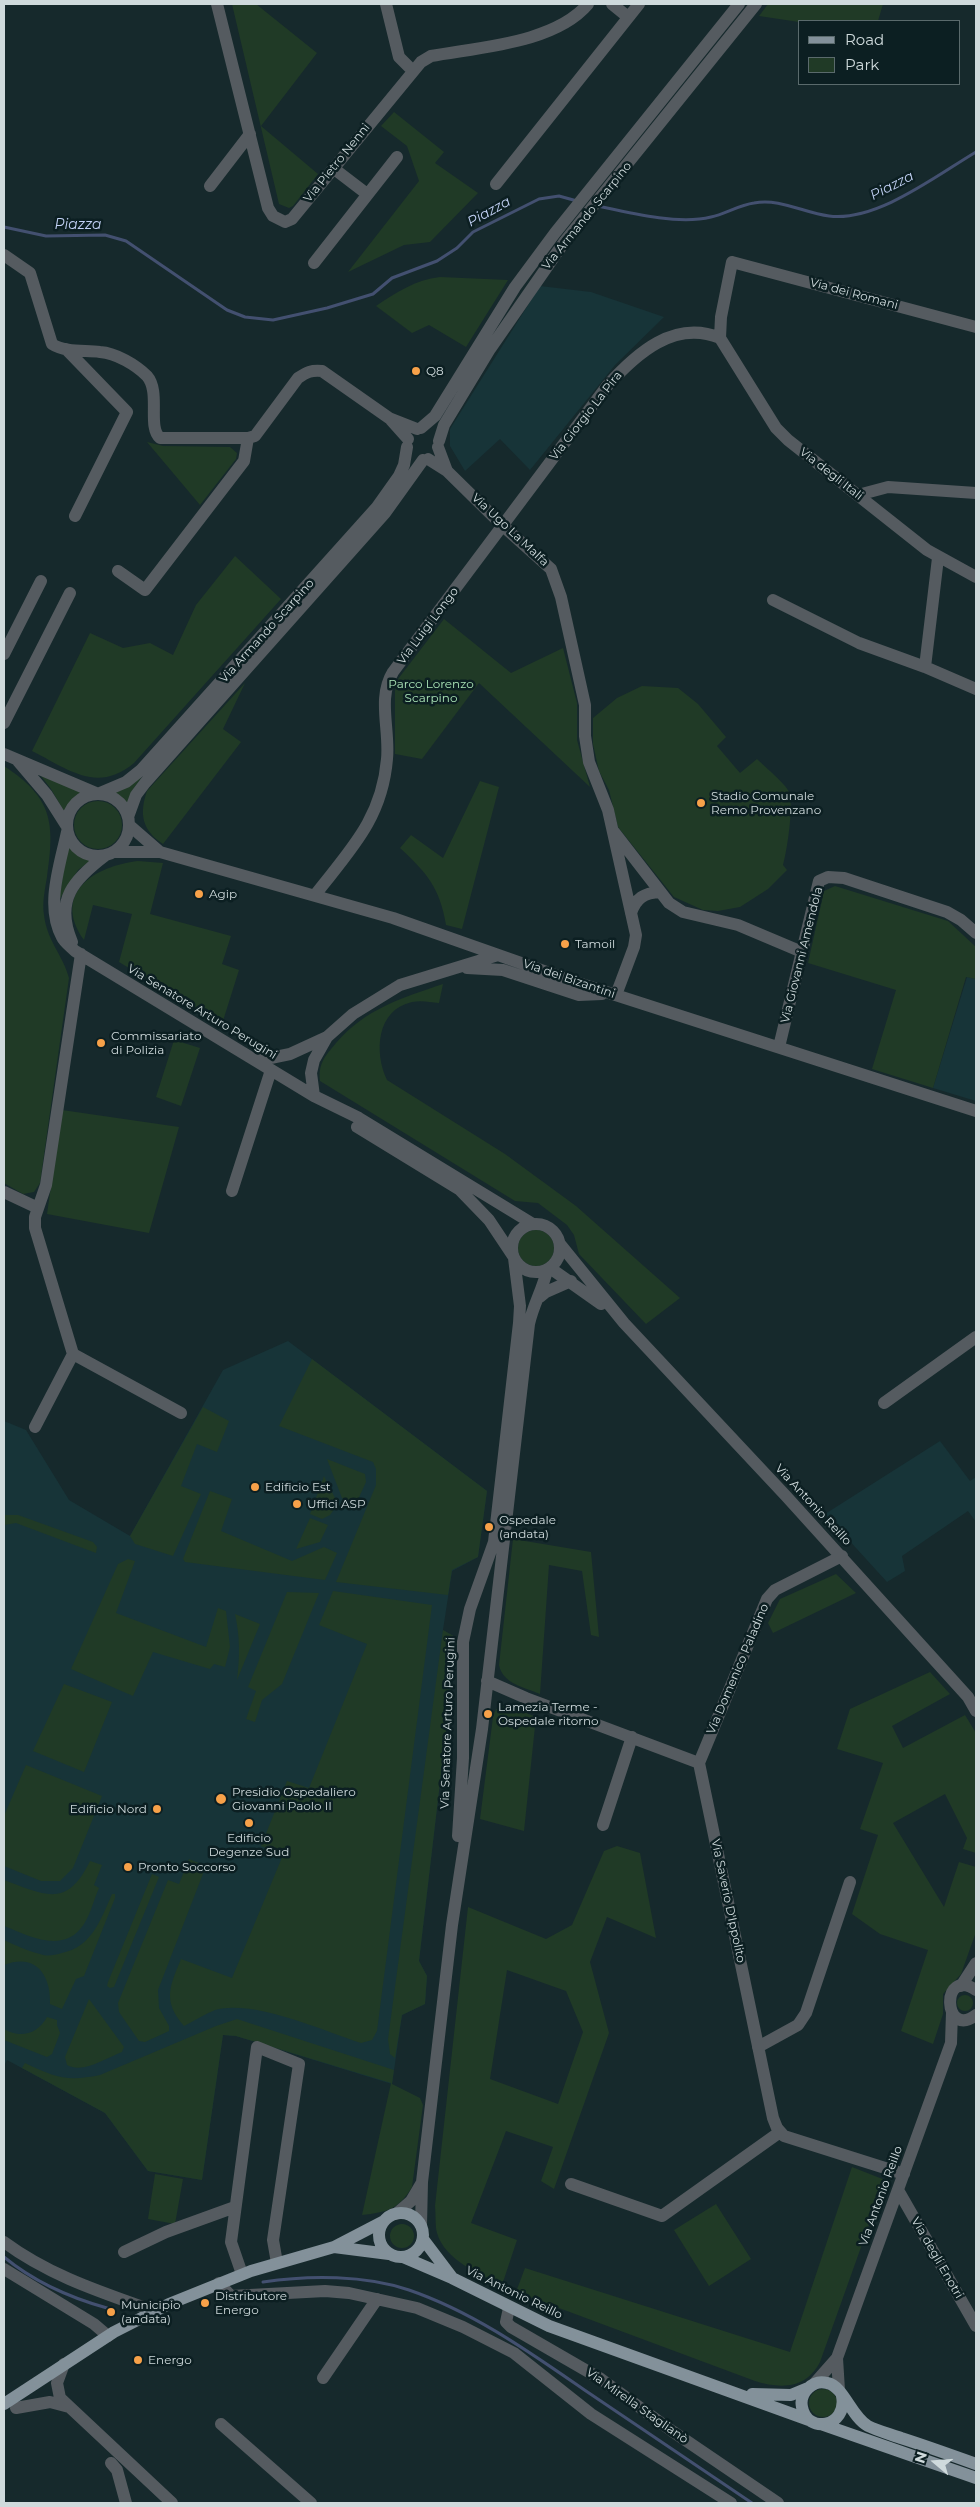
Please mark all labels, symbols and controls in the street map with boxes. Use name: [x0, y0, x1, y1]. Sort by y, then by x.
legend: [798, 20, 960, 85]
text: Road: [845, 30, 884, 49]
text: Park: [845, 55, 879, 74]
street label: Via Pietro Nenni: [301, 121, 373, 205]
street label: Via Armando Scarpino: [539, 159, 635, 273]
water label: Piazza: [867, 168, 917, 204]
water label: Piazza: [464, 193, 514, 231]
water label: Piazza: [55, 217, 101, 233]
street label: Via dei Romani: [808, 275, 900, 313]
place label: Q8: [426, 364, 444, 378]
marker: Q8: [410, 365, 422, 377]
street label: Via Giorgio La Pira: [547, 369, 625, 463]
street label: Via degli Itali: [796, 445, 866, 503]
street label: Via Ugo La Malfa: [468, 491, 552, 569]
street label: Via Armando Scarpino: [217, 576, 317, 686]
street label: Via Luigi Longo: [394, 585, 462, 667]
park label: Parco Lorenzo Scarpino: [388, 677, 474, 705]
place label: Stadio Comunale Remo Provenzano: [711, 789, 821, 817]
marker: Stadio Comunale Remo Provenzano: [695, 797, 707, 809]
street label: Via Giovanni Amendola: [778, 885, 826, 1025]
place label: Agip: [209, 887, 237, 901]
marker: Agip: [193, 888, 205, 900]
place label: Tamoil: [575, 937, 615, 951]
marker: Tamoil: [559, 938, 571, 950]
street label: Via dei Bizantini: [521, 956, 617, 1002]
street label: Via Senatore Arturo Perugini: [125, 962, 279, 1062]
place label: Commissariato di Polizia: [111, 1029, 201, 1057]
marker: Commissariato di Polizia: [95, 1037, 107, 1049]
street label: Via Antonio Reillo: [772, 1461, 854, 1549]
place label: Edificio Est: [265, 1480, 331, 1494]
marker: Edificio Est: [249, 1481, 261, 1493]
place label: Uffici ASP: [307, 1497, 366, 1511]
marker: Uffici ASP: [291, 1498, 303, 1510]
place label: Ospedale (andata): [499, 1513, 556, 1541]
marker: Ospedale (andata): [483, 1521, 495, 1533]
street label: Via Domenico Paladino: [704, 1602, 772, 1736]
street label: Via Senatore Arturo Perugini: [438, 1637, 458, 1809]
place label: Lamezia Terme - Ospedale ritorno: [498, 1700, 599, 1728]
marker: Lamezia Terme - Ospedale ritorno: [482, 1708, 494, 1720]
place label: Presidio Ospedaliero Giovanni Paolo II: [232, 1785, 356, 1813]
marker: Presidio Ospedaliero Giovanni Paolo II: [214, 1792, 228, 1806]
place label: Edificio Nord: [70, 1802, 147, 1816]
marker: Edificio Nord: [151, 1803, 163, 1815]
marker: Edificio Degenze Sud: [243, 1817, 255, 1829]
place label: Edificio Degenze Sud: [209, 1831, 289, 1859]
street label: Via Saverio D'Ippolito: [708, 1838, 748, 1964]
place label: Pronto Soccorso: [138, 1860, 236, 1874]
marker: Pronto Soccorso: [122, 1861, 134, 1873]
street label: Via Antonio Reillo: [856, 2144, 906, 2248]
street label: Via degli Enotri: [908, 2215, 966, 2301]
street label: Via Antonio Reillo: [463, 2263, 565, 2323]
place label: Distributore Energo: [215, 2289, 287, 2317]
marker: Distributore Energo: [199, 2297, 211, 2309]
place label: Municipio (andata): [121, 2298, 181, 2326]
marker: Municipio (andata): [105, 2306, 117, 2318]
place label: Energo: [148, 2353, 192, 2367]
marker: Energo: [132, 2354, 144, 2366]
street label: Via Mirella Staglianò: [583, 2365, 691, 2447]
north arrow: [910, 2437, 960, 2487]
text: N: [910, 2449, 931, 2466]

